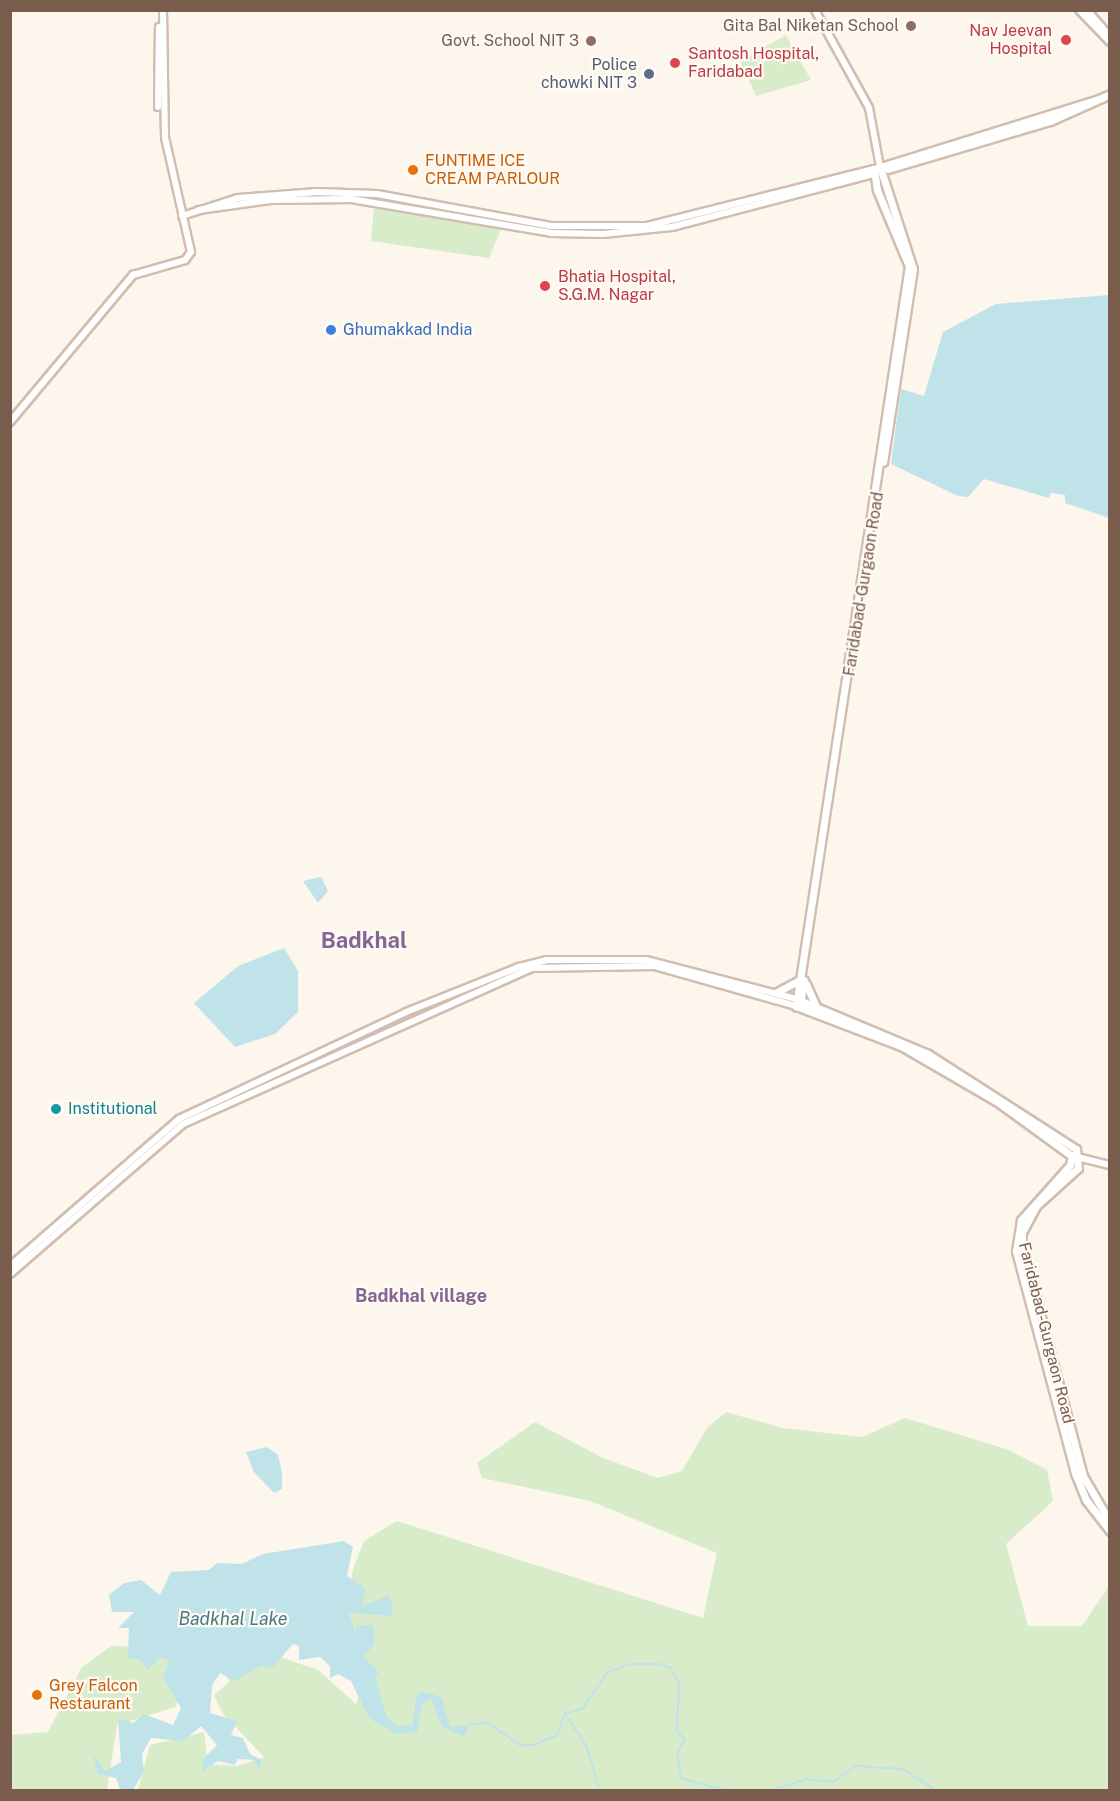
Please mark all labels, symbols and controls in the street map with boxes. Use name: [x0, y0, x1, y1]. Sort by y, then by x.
place label: Gita Bal Niketan School: [723, 16, 899, 36]
marker: Gita Bal Niketan School: [904, 19, 918, 33]
place label: Nav Jeevan Hospital: [969, 21, 1052, 59]
place label: Govt. School NIT 3: [441, 31, 579, 51]
marker: Nav Jeevan Hospital: [1057, 31, 1075, 49]
marker: Govt. School NIT 3: [584, 34, 598, 48]
place label: Santosh Hospital, Faridabad: [688, 44, 819, 82]
marker: Santosh Hospital, Faridabad: [666, 54, 684, 72]
place label: Police chowki NIT 3: [541, 55, 637, 93]
marker: Police chowki NIT 3: [642, 67, 656, 81]
place label: FUNTIME ICE CREAM PARLOUR: [425, 151, 560, 189]
marker: FUNTIME ICE CREAM PARLOUR: [406, 163, 420, 177]
place label: Bhatia Hospital, S.G.M. Nagar: [558, 267, 676, 305]
marker: Bhatia Hospital, S.G.M. Nagar: [536, 277, 554, 295]
place label: Ghumakkad India: [343, 320, 472, 340]
marker: Ghumakkad India: [324, 323, 338, 337]
street label: Faridabad-Gurgaon Road: [840, 490, 888, 678]
district label: Badkhal: [321, 928, 407, 954]
place label: Institutional: [68, 1099, 157, 1119]
marker: Institutional: [49, 1102, 63, 1116]
street label: Faridabad-Gurgaon Road: [1014, 1240, 1078, 1426]
district label: Badkhal village: [355, 1285, 487, 1307]
water label: Badkhal Lake: [178, 1608, 288, 1630]
place label: Grey Falcon Restaurant: [49, 1676, 138, 1714]
marker: Grey Falcon Restaurant: [30, 1688, 44, 1702]

